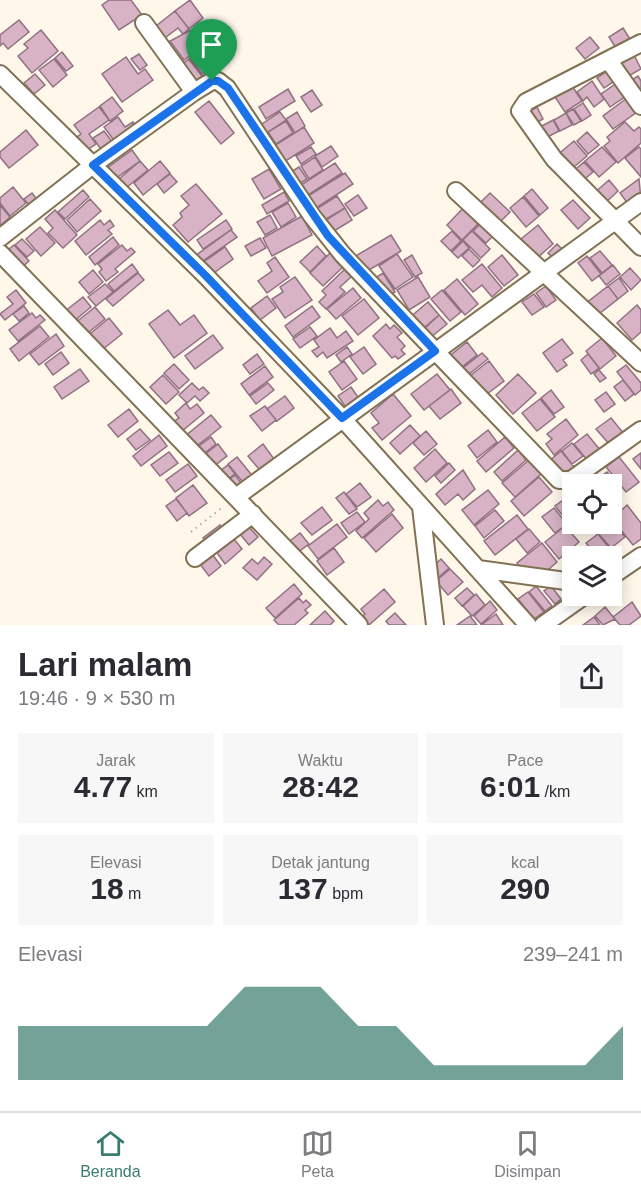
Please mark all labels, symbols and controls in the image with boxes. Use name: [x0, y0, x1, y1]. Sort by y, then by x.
pin: [186, 19, 237, 81]
icon: arrive: [195, 28, 228, 61]
map controls: [562, 474, 622, 606]
button: locate: [562, 474, 622, 534]
button: layers: [562, 546, 622, 606]
button: share: [560, 645, 623, 708]
text: Lari malam: [18, 646, 192, 683]
text: 19:46 · 9 × 530 m: [18, 687, 175, 709]
text: Jarak: [96, 752, 135, 769]
text: Waktu: [298, 752, 343, 769]
text: Pace: [507, 752, 543, 769]
text: 4.77: [74, 770, 132, 803]
text: 28:42: [282, 770, 359, 803]
text: 6:01: [480, 770, 540, 803]
text: km: [132, 783, 158, 800]
text: /km: [540, 783, 570, 800]
text: Elevasi: [90, 854, 142, 871]
text: Detak jantung: [271, 854, 370, 871]
text: kcal: [511, 854, 539, 871]
text: 18: [90, 872, 124, 905]
text: 137: [278, 872, 328, 905]
text: 290: [500, 872, 550, 905]
text: m: [124, 885, 141, 902]
text: bpm: [328, 885, 363, 902]
text: Elevasi: [18, 943, 82, 965]
text: 239–241 m: [523, 943, 623, 965]
tab: Beranda: [80, 1127, 141, 1181]
tab: Peta: [301, 1127, 334, 1181]
tab: Disimpan: [494, 1127, 561, 1181]

